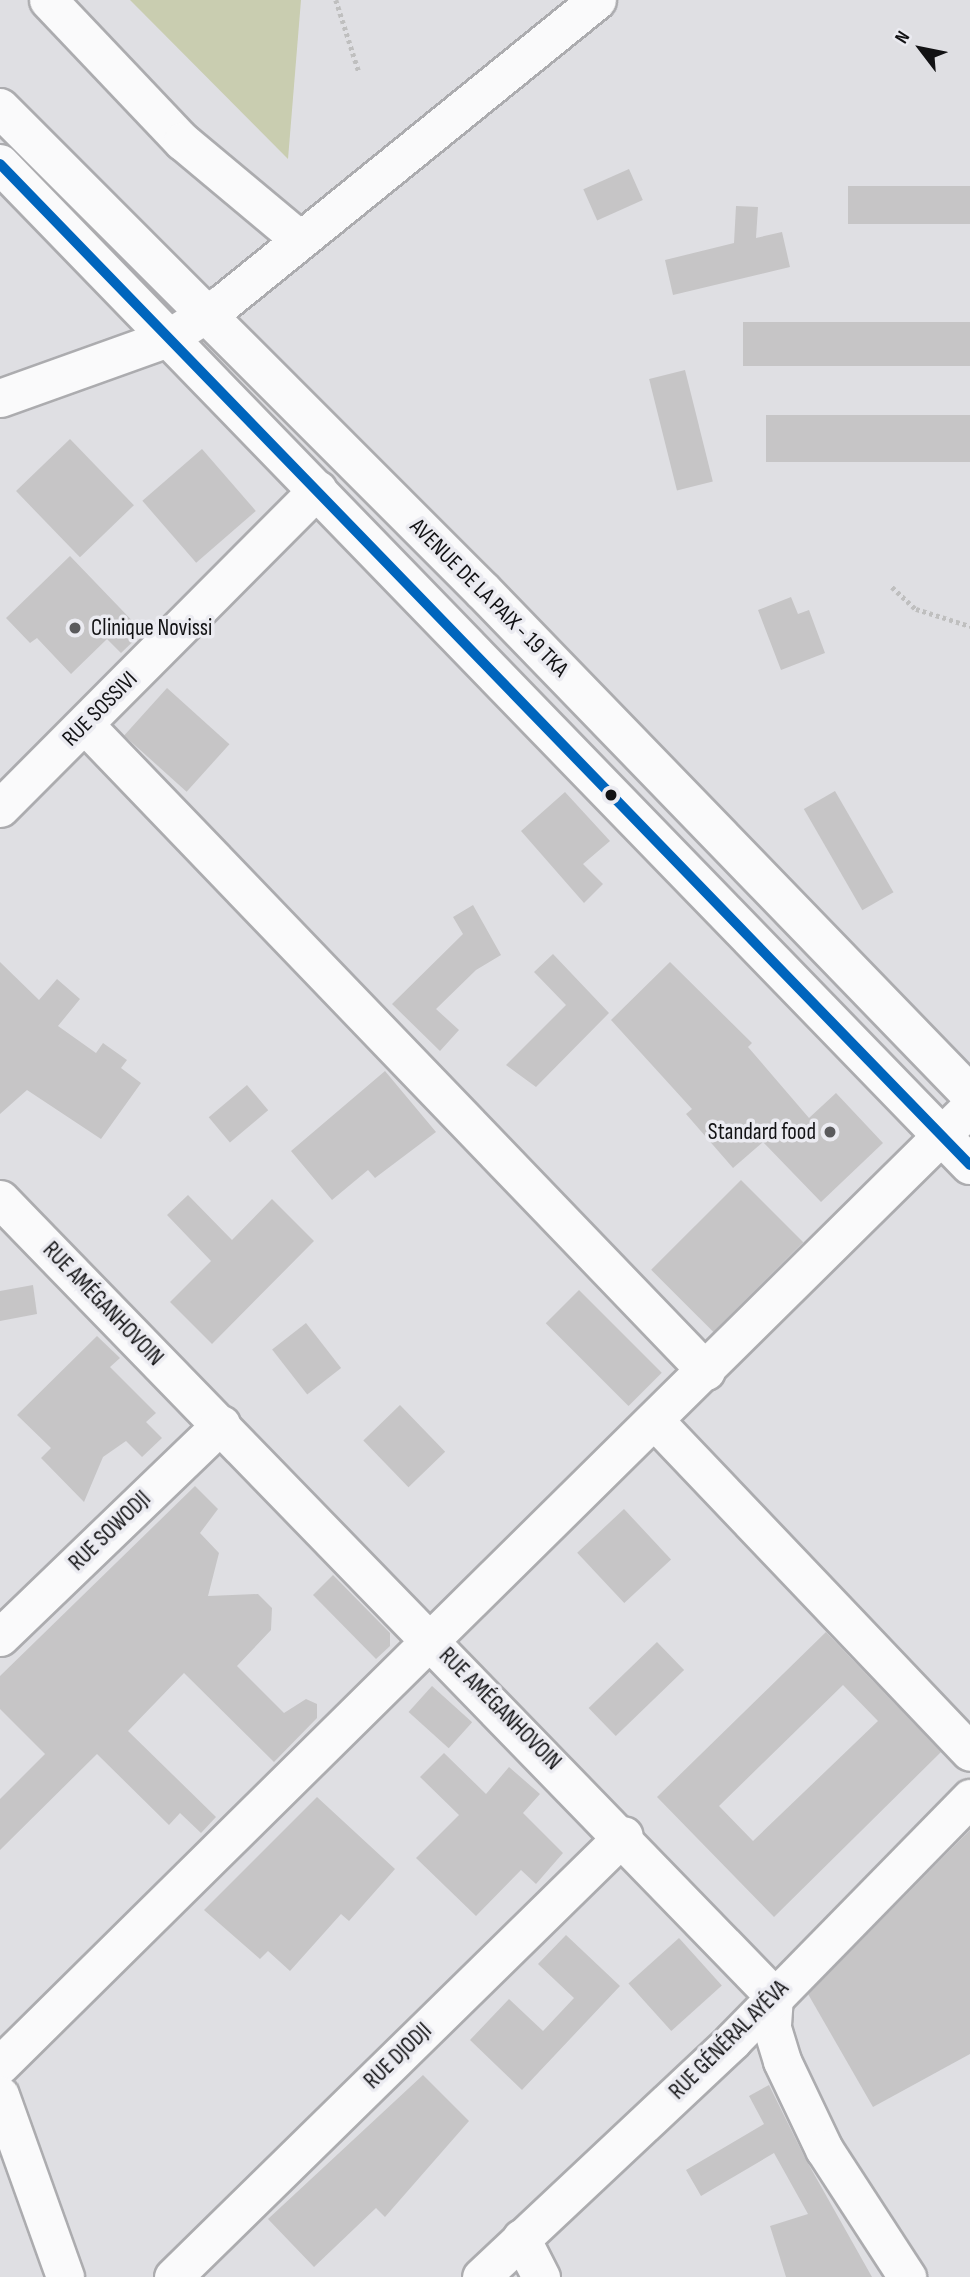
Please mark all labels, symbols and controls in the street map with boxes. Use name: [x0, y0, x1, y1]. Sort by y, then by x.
north arrow: [886, 14, 956, 84]
text: N: [890, 27, 915, 48]
street label: AVENUE DE LA PAIX - 19 TKA: [404, 513, 574, 683]
place label: Clinique Novissi: [91, 614, 212, 642]
marker: Clinique Novissi: [65, 618, 85, 638]
street label: RUE SOSSIVI: [57, 666, 143, 752]
unlabelled marker: [604, 788, 618, 802]
place label: Standard food: [708, 1118, 816, 1146]
marker: Standard food: [822, 1124, 838, 1140]
street label: RUE AMÉGANHOVOIN: [37, 1236, 169, 1372]
street label: RUE SOWODJI: [63, 1485, 157, 1577]
street label: RUE AMÉGANHOVOIN: [433, 1642, 567, 1776]
street label: RUE GÉNÉRAL AYÉVA: [664, 1975, 794, 2105]
street label: RUE DJODJI: [359, 2017, 437, 2095]

